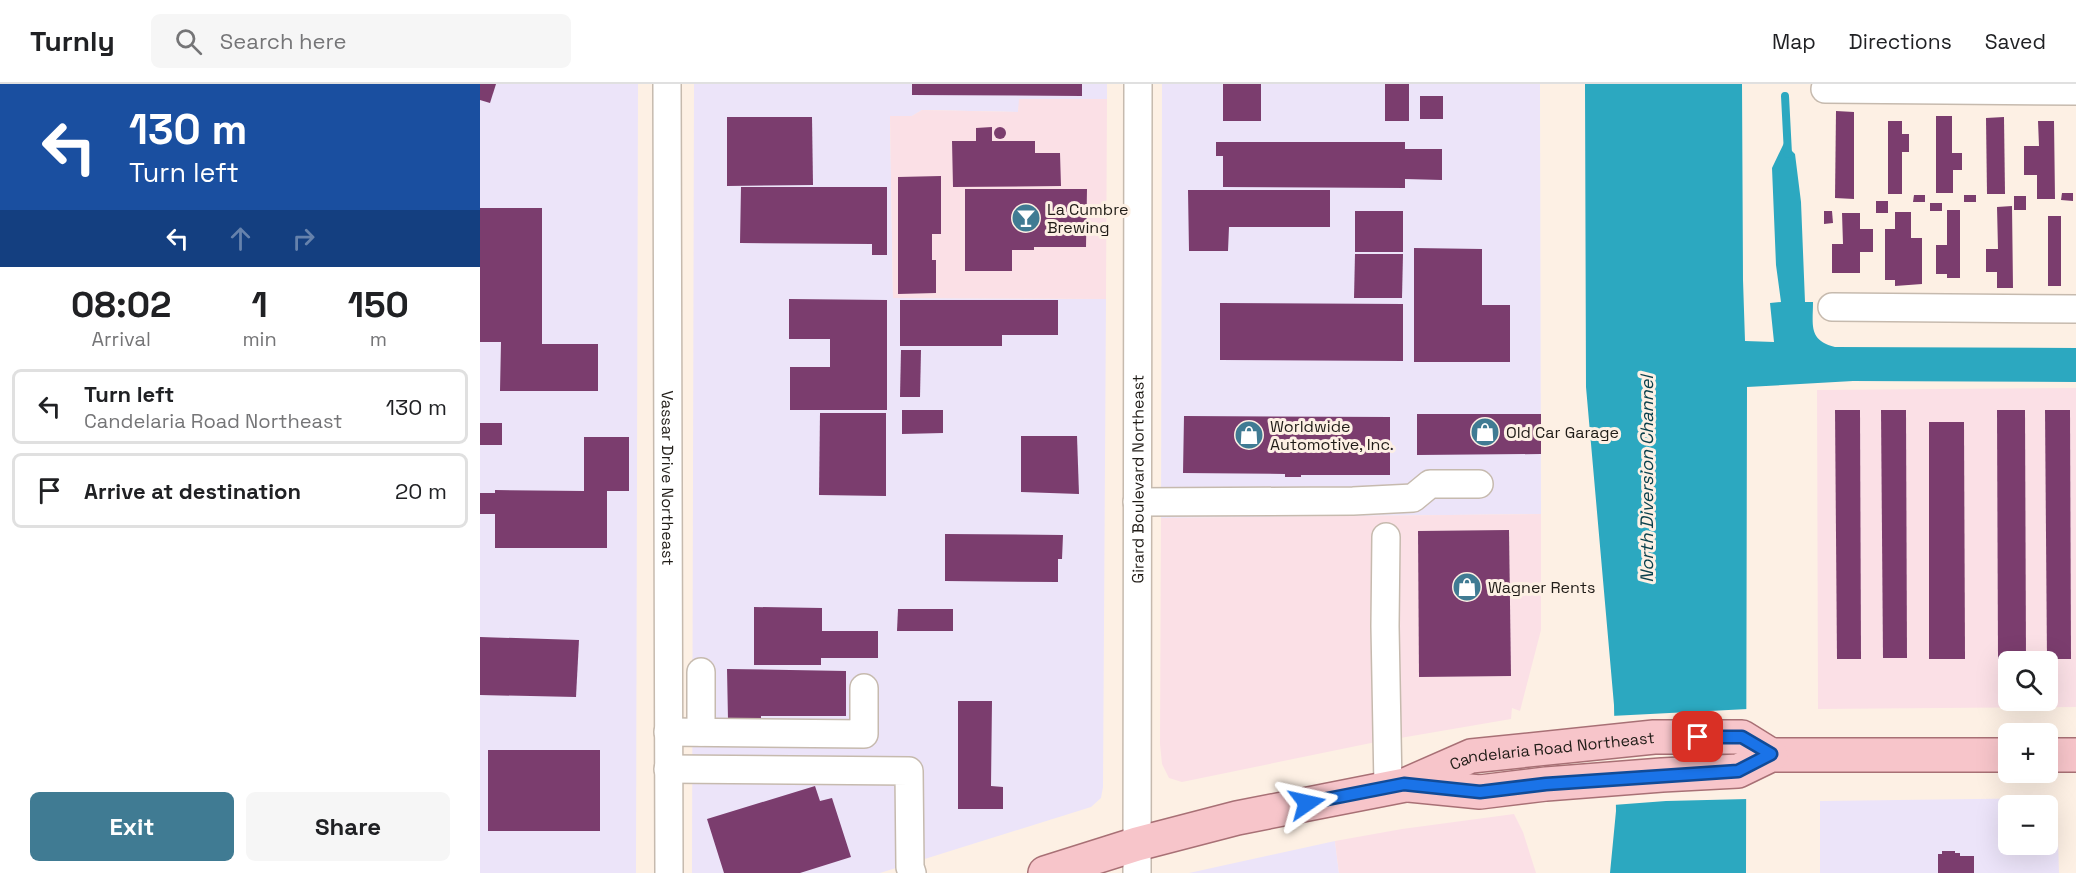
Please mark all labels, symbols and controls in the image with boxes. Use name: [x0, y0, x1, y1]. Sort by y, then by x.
search box: [151, 14, 571, 68]
text: Turnly: [30, 23, 115, 59]
icon: search: [172, 25, 205, 58]
text: Search here: [220, 27, 347, 55]
text: Map: [1772, 28, 1816, 55]
text: Directions: [1849, 28, 1952, 55]
text: Saved: [1985, 28, 2046, 55]
text: 130 m: [129, 103, 247, 156]
icon: left: [30, 108, 108, 186]
text: Turn left: [129, 155, 239, 190]
place label: La Cumbre Brewing: [1047, 199, 1128, 238]
bar icon: La Cumbre Brewing: [1010, 202, 1042, 234]
icon: left: [161, 222, 194, 255]
icon: ahead: [224, 222, 257, 255]
icon: right: [287, 222, 320, 255]
text: 08:02: [71, 282, 171, 328]
text: 1: [251, 282, 268, 328]
text: 150: [348, 282, 409, 328]
text: Arrival: [91, 326, 151, 352]
text: min: [242, 326, 277, 352]
text: m: [370, 326, 387, 352]
water label: North Diversion Channel: [1635, 373, 1658, 583]
street label: Girard Boulevard Northeast: [1127, 375, 1149, 583]
text: Turn left: [84, 380, 174, 408]
icon: left: [33, 390, 66, 423]
street label: Vassar Drive Northeast: [657, 390, 678, 566]
text: 130 m: [386, 393, 447, 421]
text: Candelaria Road Northeast: [84, 408, 342, 434]
place label: Worldwide Automotive, Inc.: [1270, 416, 1394, 455]
shop icon: Old Car Garage: [1469, 416, 1501, 448]
shop icon: Worldwide Automotive, Inc.: [1233, 419, 1265, 451]
place label: Old Car Garage: [1506, 422, 1619, 443]
icon: arrive: [33, 474, 66, 507]
text: Arrive at destination: [84, 477, 301, 505]
text: 20 m: [395, 477, 447, 505]
shop icon: Wagner Rents: [1451, 571, 1483, 603]
place label: Wagner Rents: [1488, 577, 1595, 598]
map controls: [1998, 651, 2058, 855]
button: search: [1998, 651, 2058, 711]
pin: [1672, 711, 1723, 762]
icon: arrive: [1681, 720, 1714, 753]
button: +: [1998, 723, 2058, 783]
street label: Candelaria Road Northeast: [1446, 727, 1656, 775]
position arrow: [1275, 771, 1339, 835]
button: Exit: [30, 792, 234, 861]
button: Share: [246, 792, 450, 861]
button: −: [1998, 795, 2058, 855]

